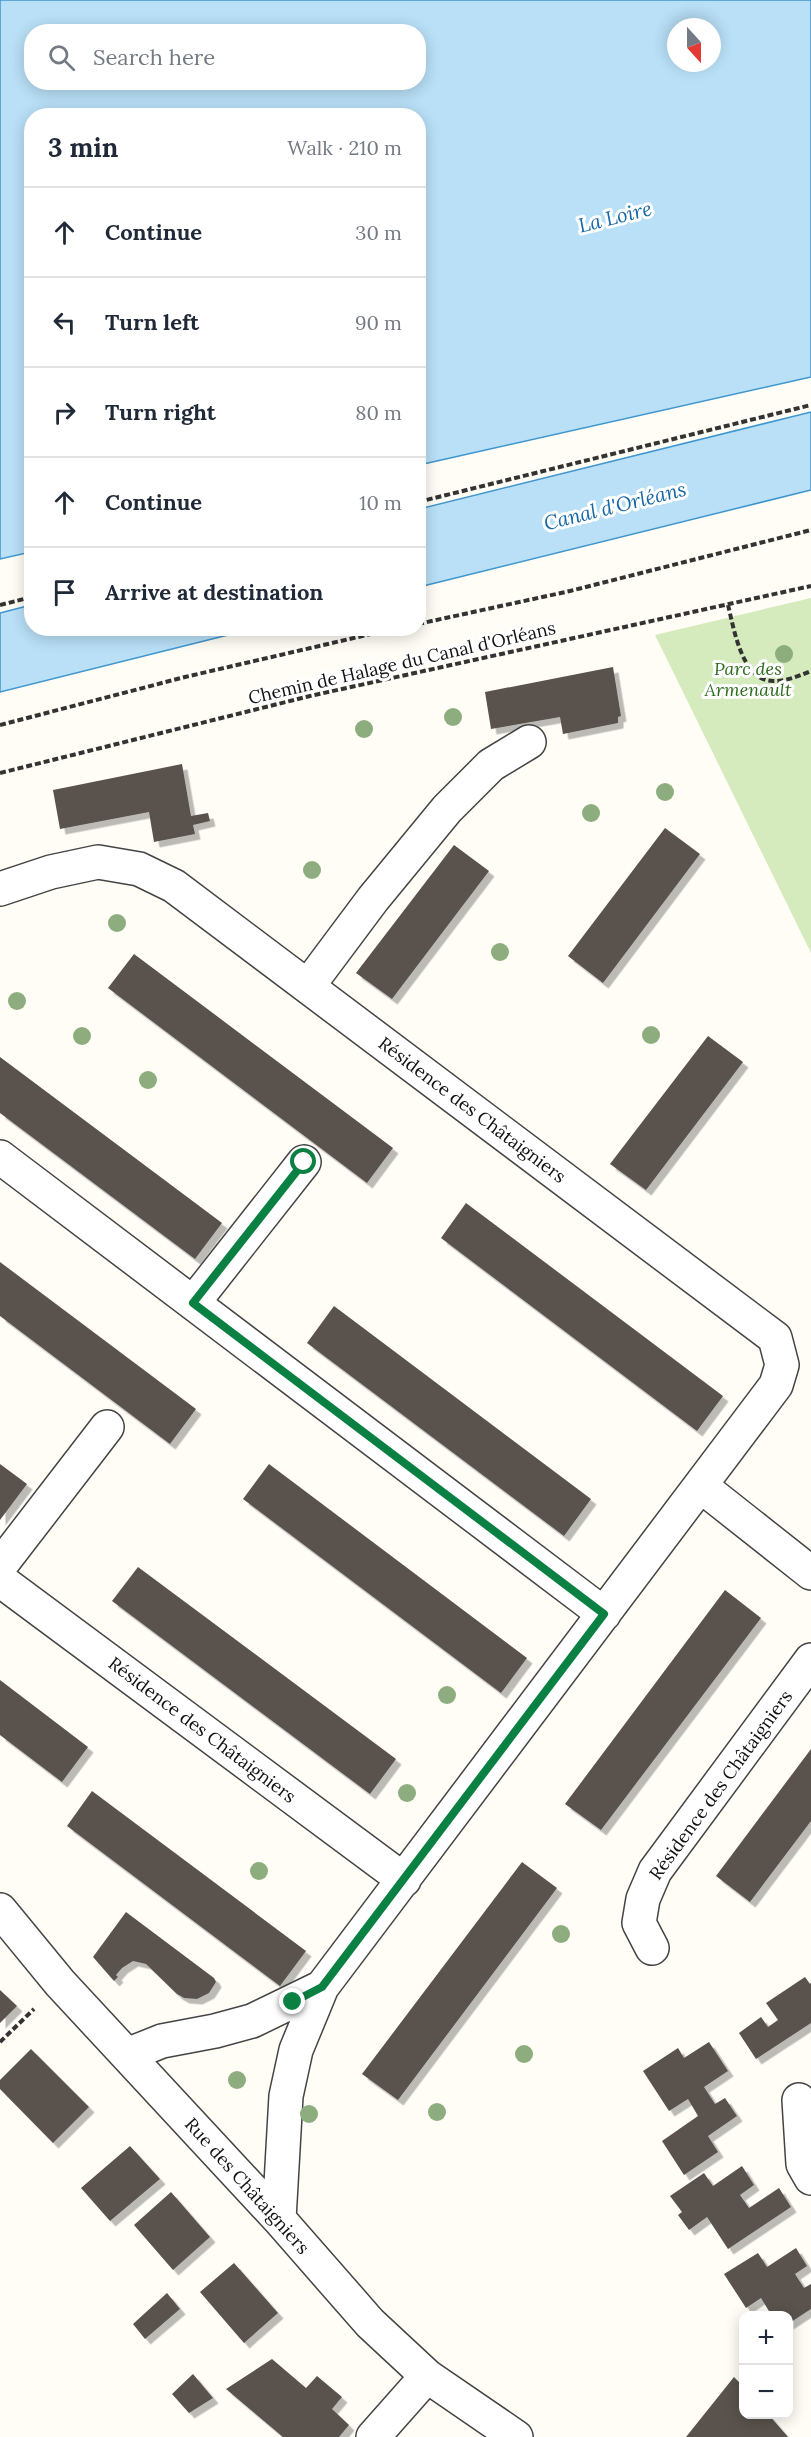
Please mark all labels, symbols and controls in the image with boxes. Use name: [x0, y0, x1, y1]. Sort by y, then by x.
north arrow: [667, 18, 721, 72]
search box: [24, 24, 426, 90]
icon: search: [45, 41, 78, 74]
text: Search here: [93, 43, 215, 71]
text: 3 min: [48, 131, 118, 164]
text: Walk · 210 m: [287, 135, 402, 160]
water label: La Loire: [576, 195, 654, 238]
icon: ahead: [48, 216, 81, 249]
text: Continue: [105, 218, 202, 246]
text: 30 m: [355, 220, 402, 245]
icon: left: [48, 306, 81, 339]
text: Turn left: [105, 308, 199, 336]
text: 90 m: [355, 310, 402, 335]
icon: right: [48, 396, 81, 429]
text: Turn right: [105, 398, 216, 426]
text: 80 m: [355, 400, 402, 425]
water label: Canal d'Orléans: [541, 476, 689, 535]
icon: ahead: [48, 486, 81, 519]
text: Continue: [105, 488, 202, 516]
text: 10 m: [359, 490, 402, 515]
icon: arrive: [48, 576, 81, 609]
text: Arrive at destination: [105, 578, 323, 606]
street label: Chemin de Halage du Canal d'Orléans: [246, 616, 558, 709]
park label: Parc des Armenault: [703, 657, 792, 701]
street label: Résidence des Châtaigniers: [374, 1032, 571, 1188]
route start: [290, 1148, 316, 1174]
street label: Résidence des Châtaigniers: [104, 1652, 301, 1808]
street label: Résidence des Châtaigniers: [644, 1685, 797, 1884]
route end: [279, 1988, 305, 2014]
street label: Rue des Châtaigniers: [180, 2113, 315, 2259]
map controls: [739, 2311, 793, 2419]
button: +: [739, 2311, 793, 2365]
button: −: [739, 2365, 793, 2419]

